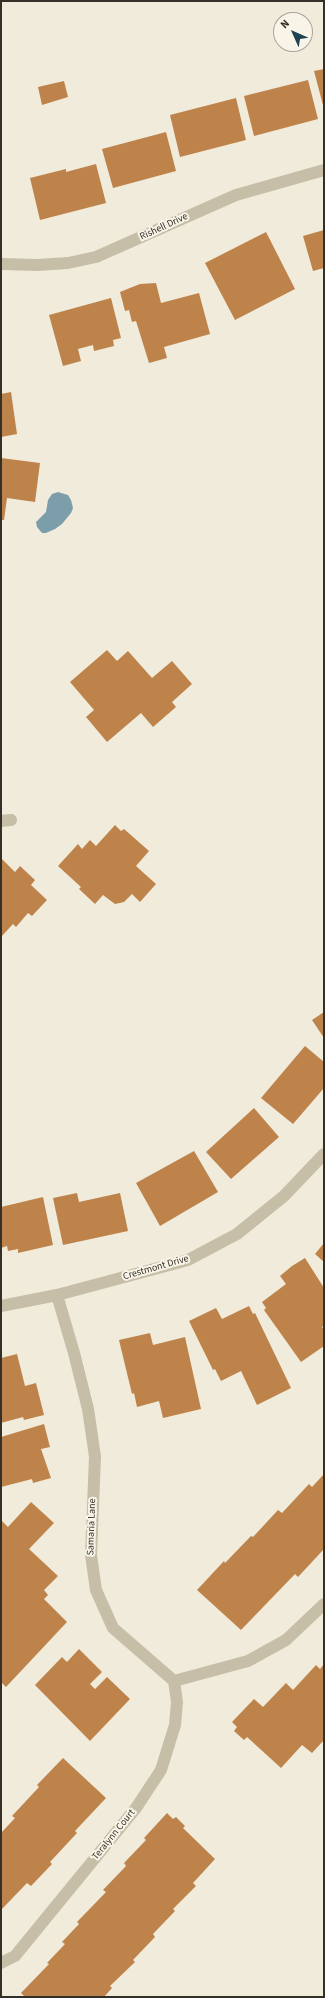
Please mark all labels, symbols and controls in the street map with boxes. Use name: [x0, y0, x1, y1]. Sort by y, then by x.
north arrow: [273, 12, 313, 52]
text: N: [277, 16, 293, 32]
street label: Rishell Drive: [138, 211, 190, 243]
street label: Crestmont Drive: [122, 1253, 190, 1283]
street label: Samaria Lane: [85, 1498, 99, 1556]
street label: Teralynn Court: [90, 1807, 138, 1863]

